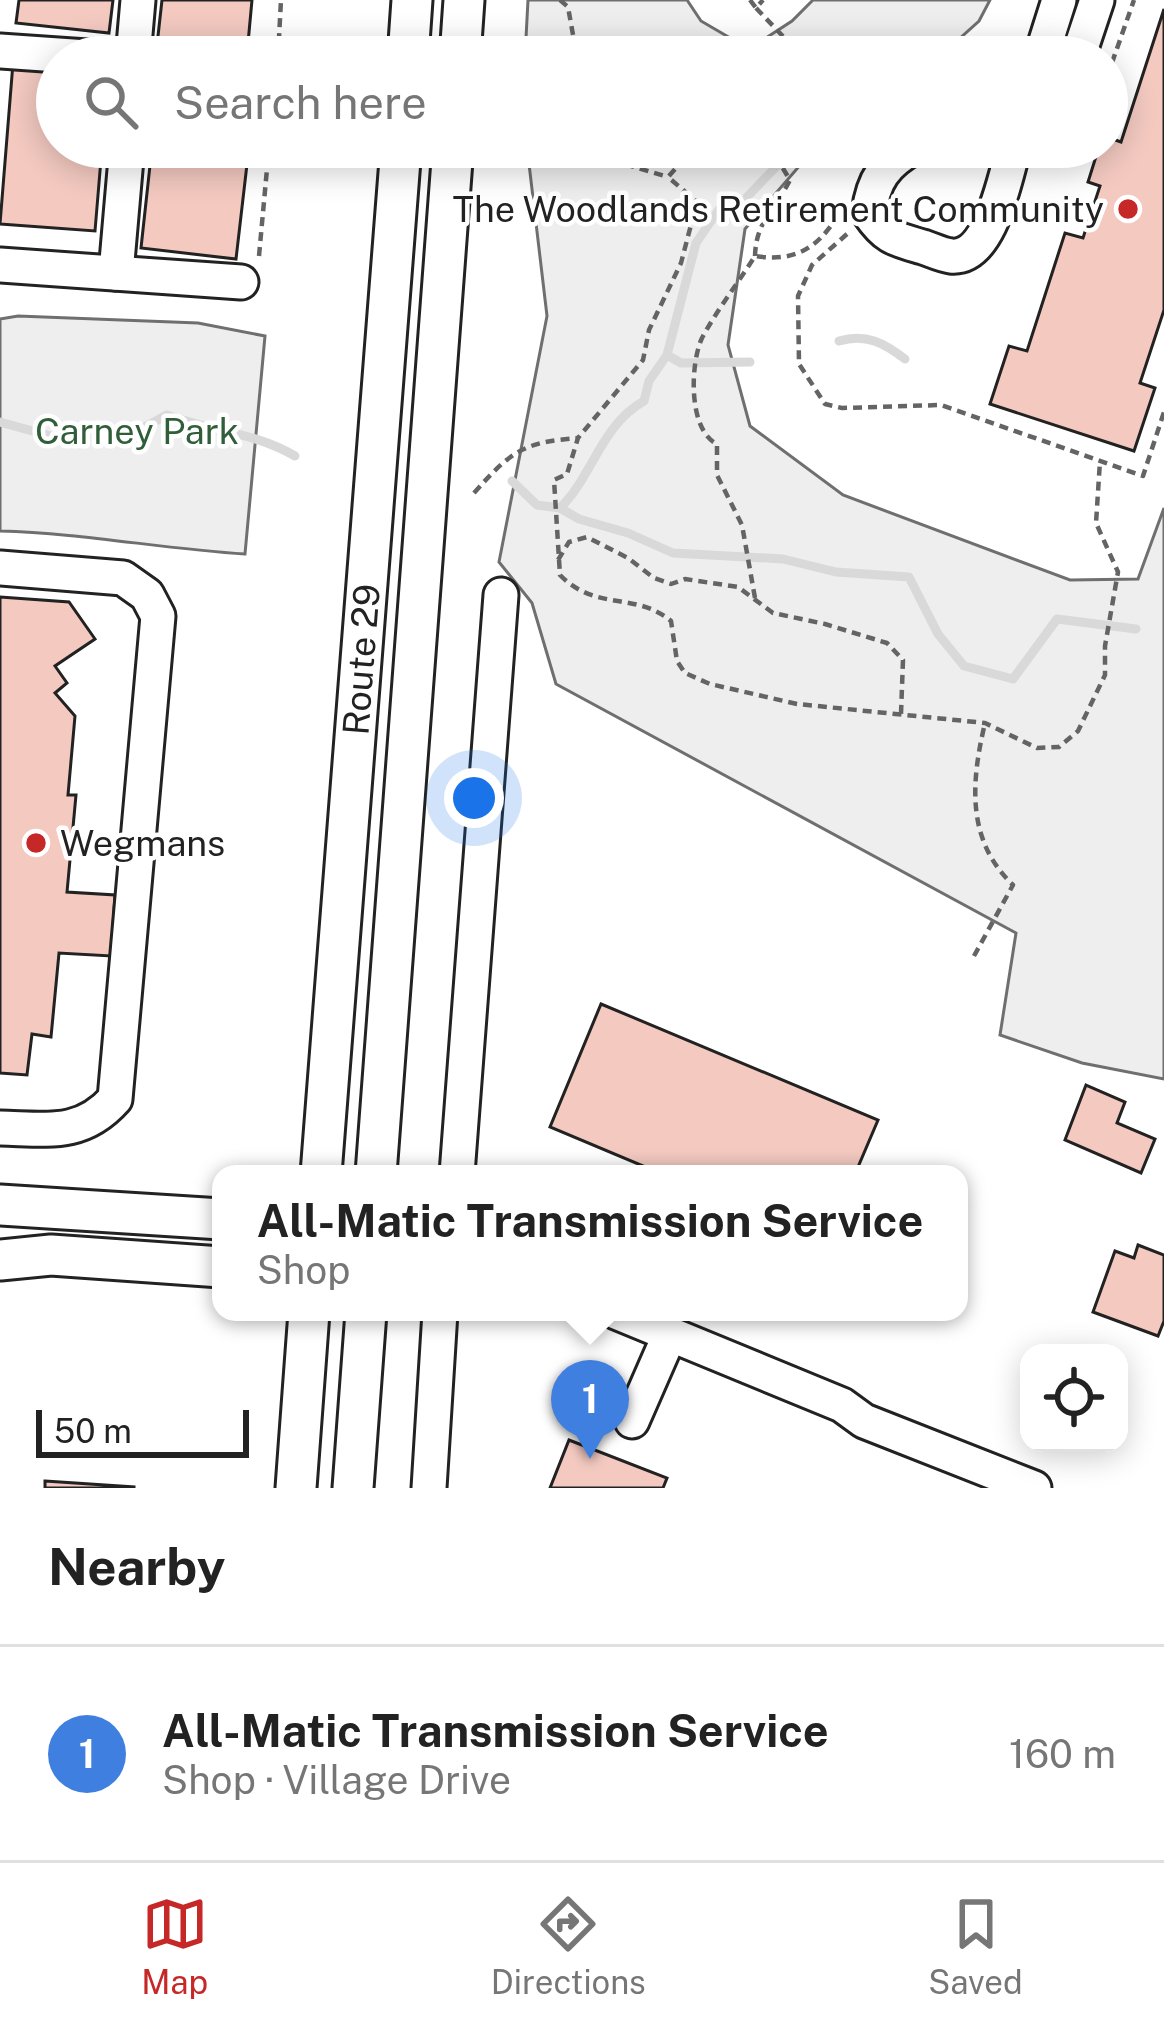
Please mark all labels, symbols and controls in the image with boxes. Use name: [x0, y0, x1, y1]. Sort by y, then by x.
search box: [36, 36, 1128, 168]
icon: search: [78, 69, 144, 135]
text: Search here: [174, 76, 427, 129]
place label: The Woodlands Retirement Community: [453, 188, 1104, 230]
marker: The Woodlands Retirement Community: [1115, 196, 1141, 222]
park label: Carney Park: [35, 410, 239, 452]
street label: Route 29: [334, 582, 388, 737]
your location: [444, 768, 504, 828]
place label: Wegmans: [60, 822, 225, 864]
marker: Wegmans: [23, 830, 49, 856]
popup: [212, 1165, 968, 1321]
text: All-Matic Transmission Service: [257, 1194, 923, 1247]
text: Shop: [257, 1247, 351, 1293]
map controls: [1020, 1344, 1128, 1452]
button: locate: [1020, 1344, 1128, 1452]
pin: 1: [551, 1360, 629, 1459]
scale bar: [36, 1404, 249, 1457]
text: 50 m: [54, 1412, 132, 1450]
text: Nearby: [48, 1537, 225, 1596]
text: All-Matic Transmission Service: [162, 1704, 829, 1757]
text: 1: [79, 1731, 95, 1777]
text: 160 m: [1009, 1731, 1116, 1777]
text: Shop · Village Drive: [162, 1757, 511, 1803]
tab: Map: [141, 1891, 208, 2001]
tab: Directions: [491, 1891, 646, 2001]
tab: Saved: [928, 1891, 1023, 2001]

